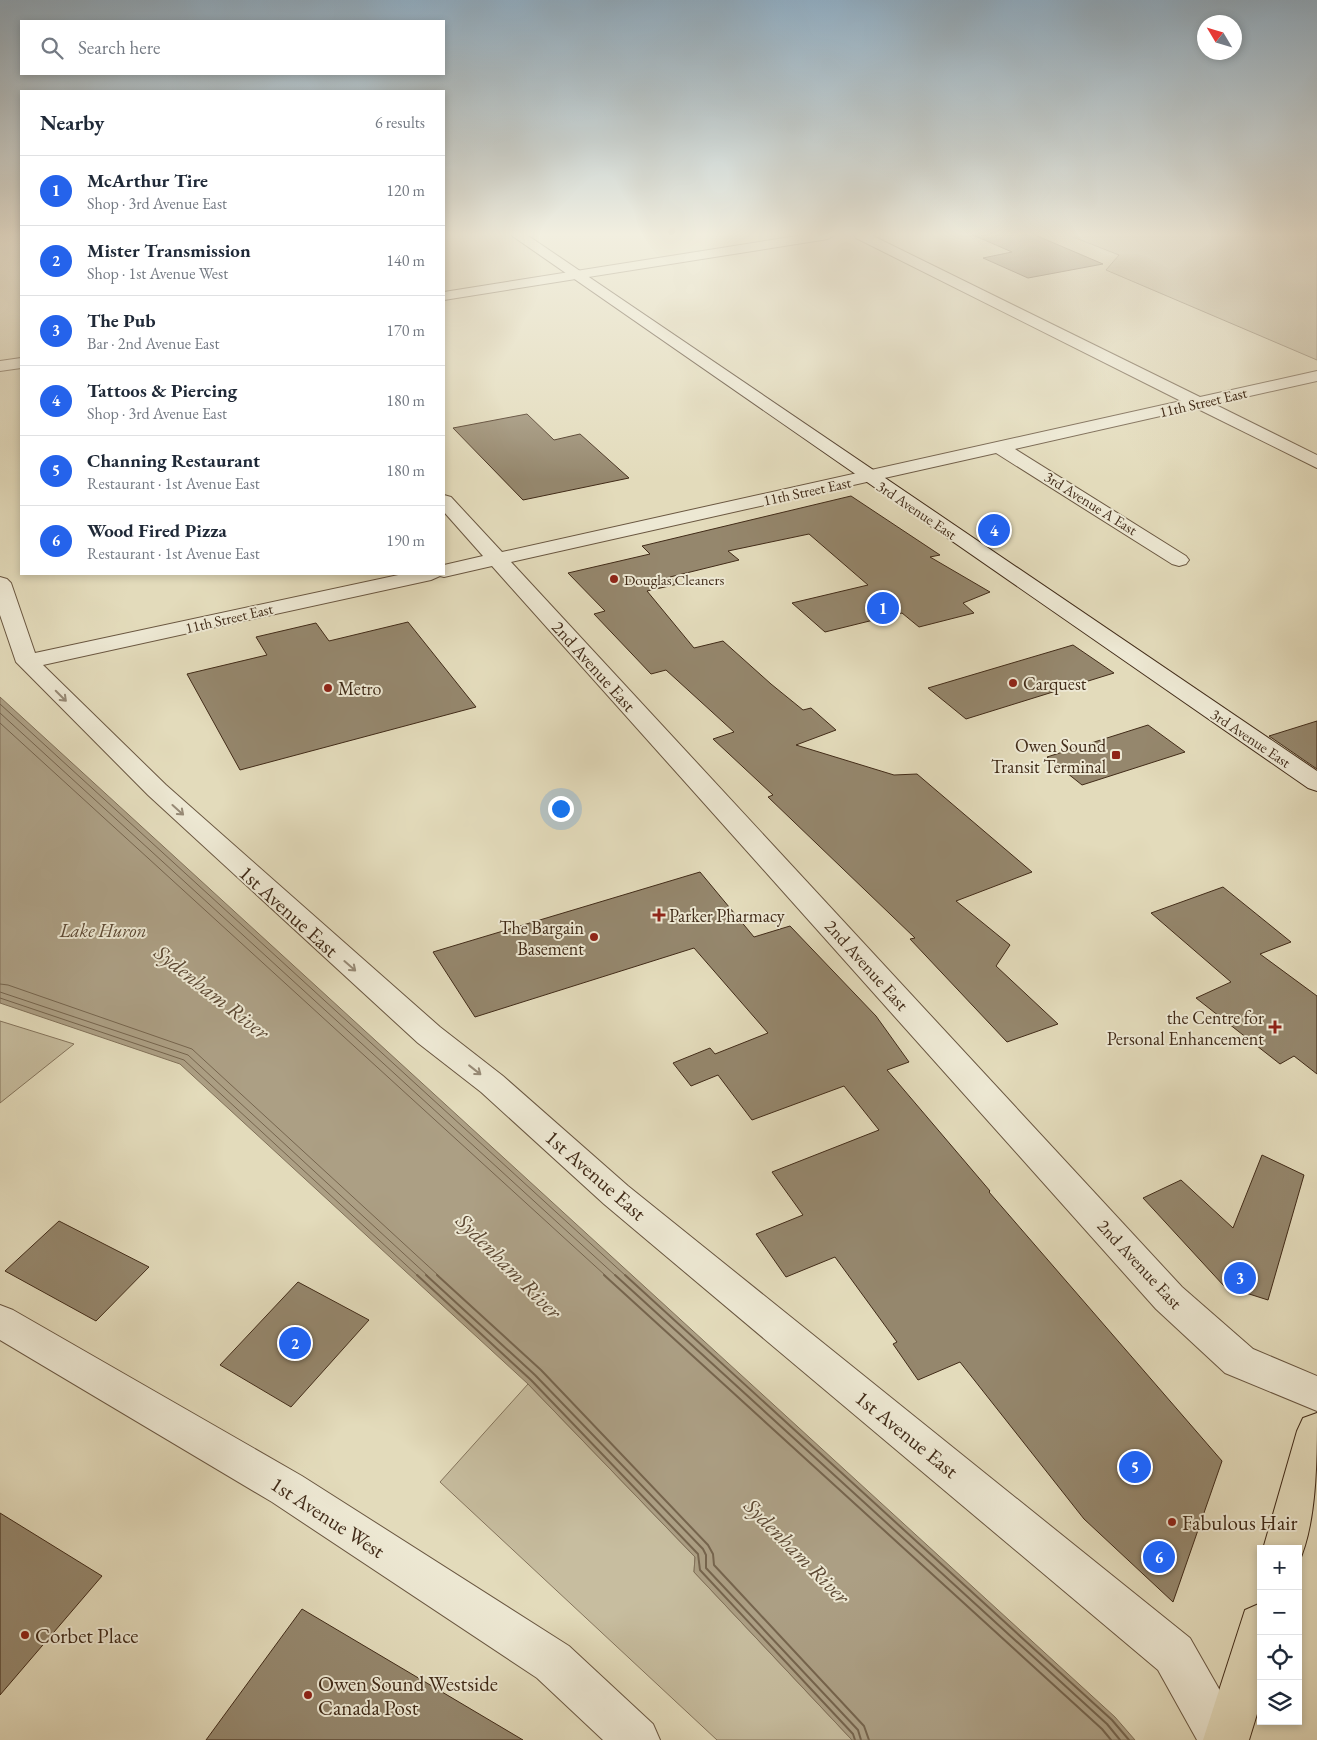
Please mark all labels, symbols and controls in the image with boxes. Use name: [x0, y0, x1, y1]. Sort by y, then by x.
north arrow: [1197, 15, 1242, 60]
search box: [20, 20, 445, 75]
icon: search: [38, 34, 66, 62]
text: Search here: [78, 35, 160, 60]
text: Nearby: [40, 109, 104, 136]
text: 6 results: [375, 112, 425, 133]
text: McArthur Tire: [87, 168, 208, 193]
text: 1: [52, 180, 60, 201]
text: 120 m: [386, 180, 425, 201]
text: Shop · 3rd Avenue East: [87, 193, 227, 214]
text: Mister Transmission: [87, 238, 251, 263]
text: 2: [52, 250, 60, 271]
text: 140 m: [386, 250, 425, 271]
text: Shop · 1st Avenue West: [87, 263, 228, 284]
text: The Pub: [87, 308, 156, 333]
text: 3: [52, 320, 60, 341]
text: 170 m: [386, 320, 425, 341]
text: Bar · 2nd Avenue East: [87, 333, 219, 354]
text: Tattoos & Piercing: [87, 378, 237, 403]
street label: 11th Street East: [1157, 383, 1249, 421]
text: 4: [52, 390, 60, 411]
text: 180 m: [386, 390, 425, 411]
text: Shop · 3rd Avenue East: [87, 403, 227, 424]
text: Channing Restaurant: [87, 448, 260, 473]
text: 5: [52, 460, 60, 481]
text: 180 m: [386, 460, 425, 481]
street label: 3rd Avenue A East: [1041, 467, 1141, 539]
street label: 11th Street East: [761, 472, 853, 510]
text: Restaurant · 1st Avenue East: [87, 473, 260, 494]
street label: 3rd Avenue East: [873, 476, 961, 544]
pin: 4: [978, 511, 1010, 549]
text: Wood Fired Pizza: [87, 518, 227, 543]
text: 6: [52, 530, 60, 551]
text: 190 m: [386, 530, 425, 551]
text: Restaurant · 1st Avenue East: [87, 543, 260, 564]
place label: Douglas Cleaners: [624, 570, 724, 589]
marker: Douglas Cleaners: [608, 573, 620, 585]
pin: 1: [867, 589, 899, 627]
street label: 11th Street East: [183, 599, 275, 637]
street label: 2nd Avenue East: [547, 616, 641, 716]
place label: Carquest: [1023, 672, 1087, 695]
place label: Metro: [338, 677, 382, 700]
marker: Carquest: [1007, 677, 1019, 689]
marker: Metro: [322, 682, 334, 694]
one-way arrow: [55, 690, 67, 702]
street label: 3rd Avenue East: [1207, 704, 1295, 772]
place label: Owen Sound Transit Terminal: [991, 734, 1107, 778]
marker: Owen Sound Transit Terminal: [1110, 749, 1122, 761]
your location: [548, 796, 574, 822]
one-way arrow: [172, 804, 185, 815]
street label: 1st Avenue East: [233, 859, 345, 963]
place label: Parker Pharmacy: [669, 904, 785, 927]
marker: Parker Pharmacy: [653, 909, 665, 921]
street label: 2nd Avenue East: [820, 915, 914, 1015]
place label: The Bargain Basement: [499, 916, 584, 960]
water label: Lake Huron: [58, 918, 147, 943]
marker: The Bargain Basement: [588, 931, 600, 943]
water label: Sydenham River: [148, 937, 277, 1047]
one-way arrow: [344, 960, 357, 972]
place label: the Centre for Personal Enhancement: [1107, 1006, 1264, 1050]
marker: the Centre for Personal Enhancement: [1268, 1020, 1282, 1034]
one-way arrow: [468, 1065, 481, 1076]
street label: 1st Avenue East: [540, 1124, 652, 1227]
water label: Sydenham River: [449, 1206, 569, 1326]
street label: 2nd Avenue East: [1093, 1214, 1188, 1314]
pin: 3: [1224, 1259, 1256, 1297]
pin: 2: [279, 1324, 311, 1362]
street label: 1st Avenue East: [850, 1384, 964, 1484]
pin: 5: [1119, 1448, 1151, 1486]
street label: 1st Avenue West: [266, 1470, 391, 1564]
water label: Sydenham River: [737, 1491, 857, 1611]
place label: Fabulous Hair: [1182, 1509, 1297, 1536]
marker: Fabulous Hair: [1166, 1516, 1178, 1528]
pin: 6: [1143, 1538, 1175, 1576]
map controls: [1257, 1545, 1302, 1725]
button: +: [1257, 1545, 1302, 1590]
button: −: [1257, 1590, 1302, 1635]
place label: Corbet Place: [35, 1622, 138, 1649]
marker: Corbet Place: [19, 1629, 31, 1641]
button: locate: [1257, 1635, 1302, 1680]
place label: Owen Sound Westside Canada Post: [318, 1670, 498, 1721]
button: layers: [1257, 1680, 1302, 1725]
marker: Owen Sound Westside Canada Post: [302, 1689, 314, 1701]

